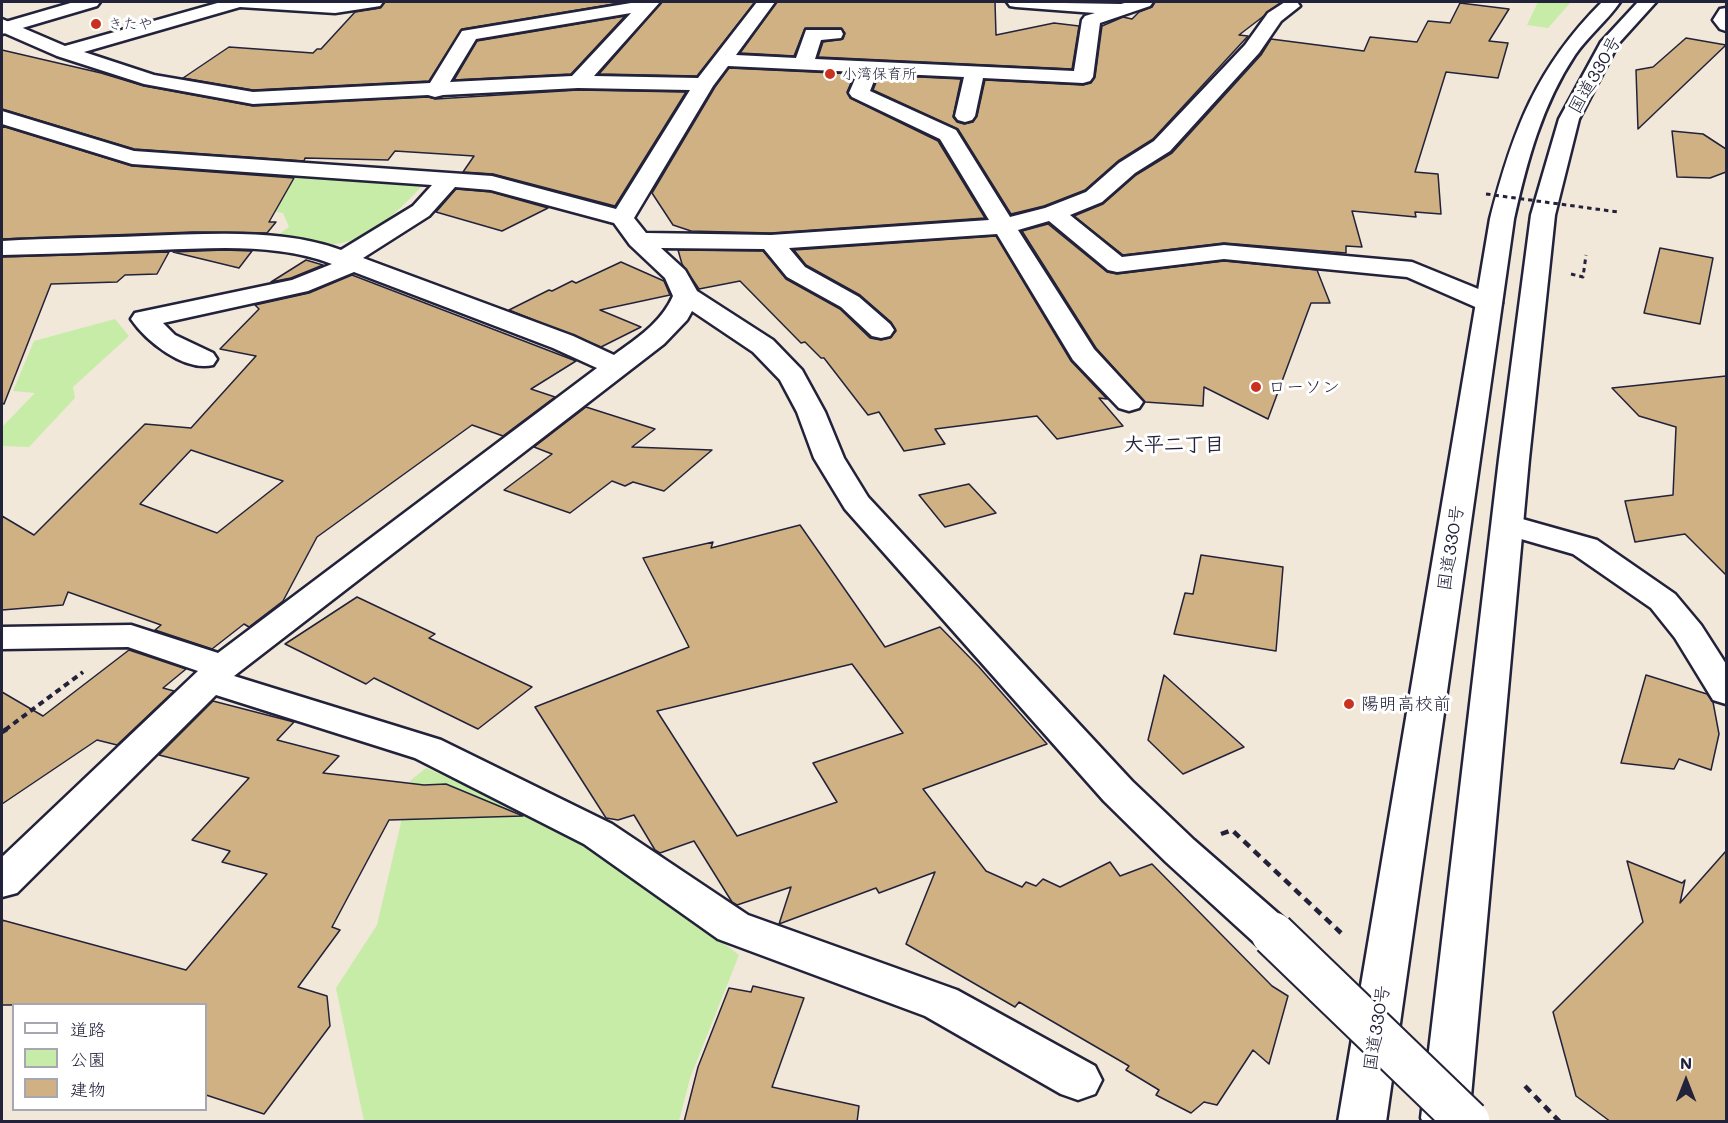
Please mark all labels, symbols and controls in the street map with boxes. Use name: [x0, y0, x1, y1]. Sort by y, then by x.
place label: きたや: [108, 15, 153, 33]
marker: きたや: [89, 17, 103, 31]
street label: 国道330号: [1564, 32, 1626, 118]
place label: 小湾保育所: [842, 65, 917, 83]
marker: 小湾保育所: [823, 67, 837, 81]
place label: ローソン: [1268, 376, 1340, 398]
marker: ローソン: [1249, 380, 1263, 394]
district label: 大平二丁目: [1124, 433, 1224, 457]
street label: 国道330号: [1434, 504, 1468, 592]
place label: 陽明高校前: [1361, 693, 1451, 715]
marker: 陽明高校前: [1342, 697, 1356, 711]
street label: 国道330号: [1360, 984, 1394, 1072]
legend: [12, 1003, 207, 1111]
text: 道路: [70, 1017, 106, 1041]
text: 公園: [70, 1047, 106, 1071]
north arrow: [1656, 1051, 1716, 1111]
text: N: [1680, 1052, 1692, 1073]
text: 建物: [70, 1077, 106, 1101]

